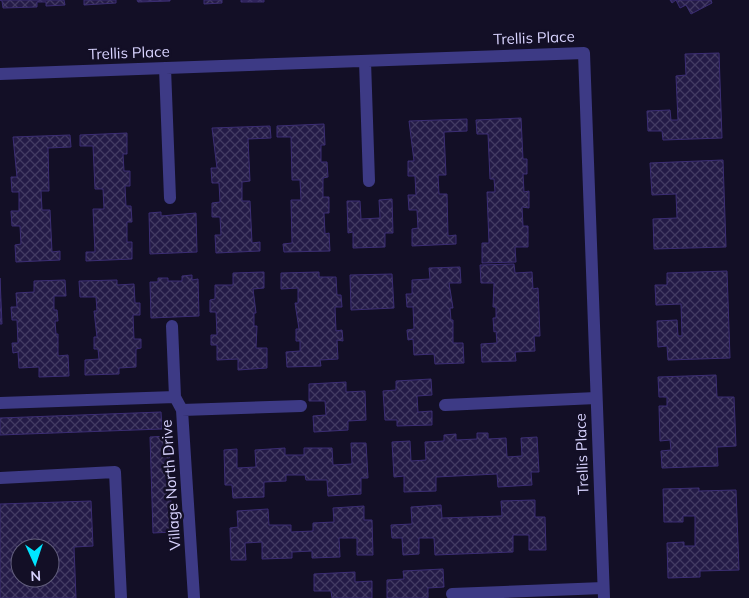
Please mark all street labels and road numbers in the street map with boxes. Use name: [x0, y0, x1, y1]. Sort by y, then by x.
street label: Trellis Place: [493, 27, 575, 48]
street label: Trellis Place: [88, 42, 170, 63]
street label: Trellis Place: [571, 413, 592, 495]
street label: Village North Drive: [156, 419, 185, 551]

